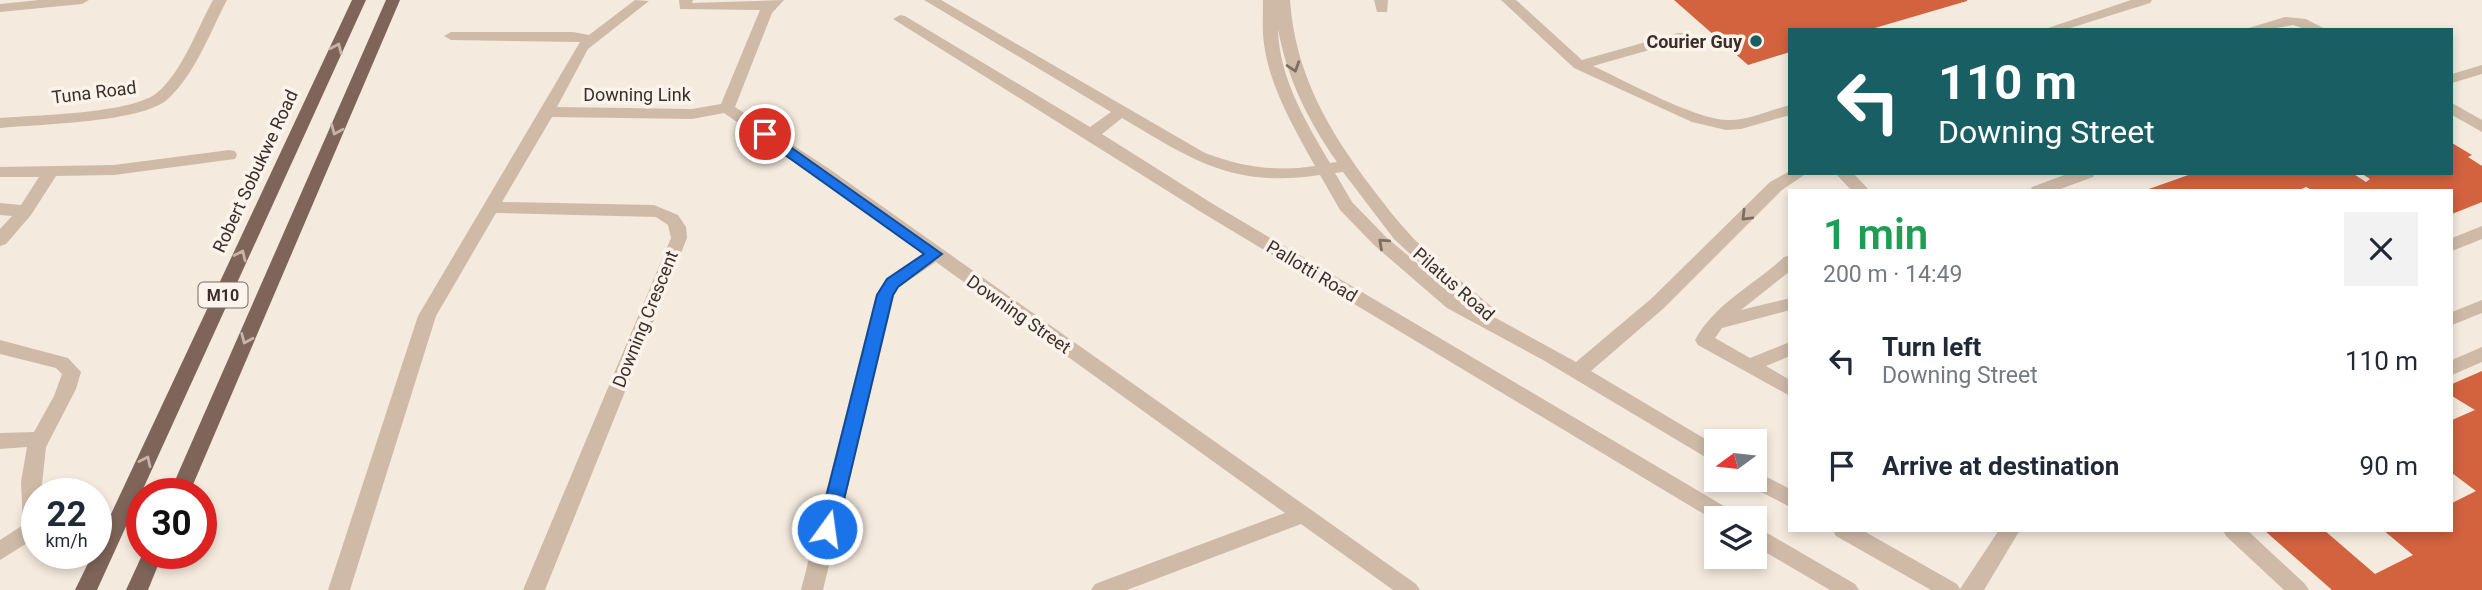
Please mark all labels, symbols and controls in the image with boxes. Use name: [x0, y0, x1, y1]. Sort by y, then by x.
place label: Courier Guy: [1646, 31, 1743, 52]
marker: Courier Guy: [1748, 33, 1764, 49]
one-way arrow: [329, 43, 343, 56]
text: 110 m: [1938, 54, 2077, 111]
icon: left: [1823, 56, 1914, 147]
one-way arrow: [1286, 60, 1301, 72]
street label: Tuna Road: [50, 76, 138, 108]
street label: Downing Link: [583, 84, 692, 105]
street label: Robert Sobukwe Road: [208, 86, 302, 256]
pin: [735, 104, 795, 164]
text: Downing Street: [1938, 113, 2155, 151]
icon: arrive: [746, 115, 784, 153]
one-way arrow: [331, 123, 345, 135]
one-way arrow: [1741, 207, 1754, 220]
text: 1 min: [1823, 210, 1928, 259]
button: close: [2344, 212, 2418, 286]
street label: Pallotti Road: [1263, 236, 1361, 306]
one-way arrow: [1378, 239, 1391, 251]
street label: Pilatus Road: [1409, 243, 1499, 325]
street label: Downing Crescent: [608, 247, 682, 390]
one-way arrow: [233, 250, 247, 262]
text: 200 m · 14:49: [1823, 261, 1962, 288]
street label: Downing Street: [963, 270, 1075, 358]
road number: M10: [198, 282, 248, 308]
one-way arrow: [240, 331, 254, 344]
text: Turn left: [1882, 332, 1981, 362]
icon: left: [1823, 342, 1861, 380]
text: 110 m: [2345, 346, 2418, 376]
text: Downing Street: [1882, 362, 2038, 389]
north arrow: [1704, 429, 1768, 492]
map controls: [1704, 429, 1767, 569]
icon: arrive: [1823, 447, 1861, 485]
text: Arrive at destination: [1882, 451, 2119, 481]
text: 90 m: [2360, 451, 2418, 481]
one-way arrow: [138, 456, 152, 469]
speed limit sign: 30: [126, 478, 217, 569]
position arrow: [790, 492, 864, 566]
text: 22: [46, 494, 87, 535]
button: layers: [1704, 506, 1767, 569]
text: km/h: [45, 530, 88, 551]

